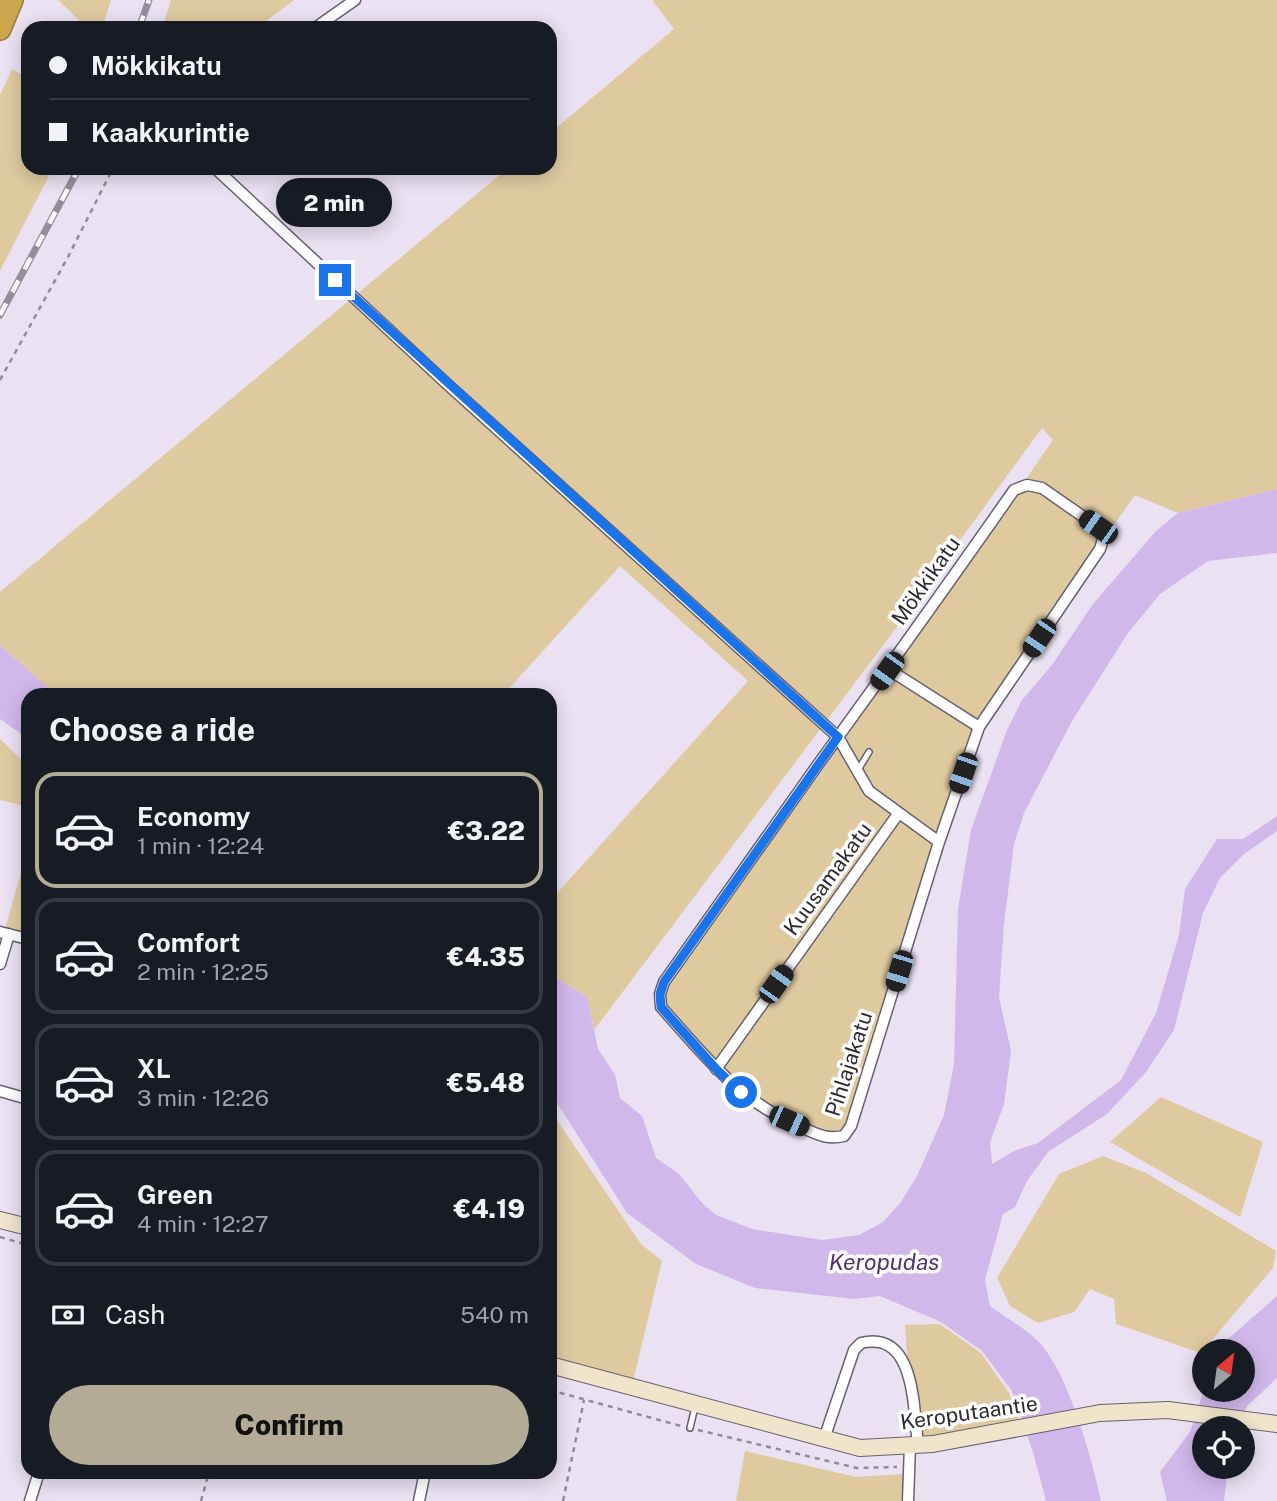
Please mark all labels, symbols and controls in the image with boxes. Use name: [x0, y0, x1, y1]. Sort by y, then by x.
text: Mökkikatu: [91, 50, 222, 81]
text: Kaakkurintie: [91, 117, 250, 148]
callout: 2 min: [277, 178, 393, 228]
text: 2 min: [303, 189, 365, 216]
route end: [319, 264, 351, 296]
car: [1075, 506, 1122, 548]
street label: Mökkikatu: [886, 532, 965, 630]
car: [1019, 615, 1060, 661]
car: [867, 648, 908, 694]
text: Choose a ride: [49, 711, 255, 748]
car: [947, 750, 980, 796]
icon: car: [53, 799, 116, 862]
text: Economy: [137, 801, 250, 832]
text: €3.22: [448, 815, 525, 846]
street label: Kuusamakatu: [778, 818, 877, 940]
text: 1 min · 12:24: [137, 832, 264, 859]
icon: car: [53, 925, 116, 988]
text: Comfort: [137, 927, 240, 958]
text: €4.35: [447, 941, 525, 972]
car: [883, 948, 916, 994]
text: 2 min · 12:25: [137, 958, 269, 985]
car: [756, 961, 797, 1007]
street label: Pihlajakatu: [820, 1008, 877, 1119]
icon: car: [53, 1051, 116, 1114]
text: XL: [137, 1053, 171, 1084]
text: €5.48: [447, 1067, 525, 1098]
route start: [725, 1076, 757, 1108]
text: 3 min · 12:26: [137, 1084, 269, 1111]
car: [766, 1103, 813, 1139]
icon: car: [53, 1177, 116, 1240]
text: Green: [137, 1179, 213, 1210]
text: €4.19: [454, 1193, 525, 1224]
text: 4 min · 12:27: [137, 1210, 269, 1237]
water label: Keropudas: [829, 1248, 939, 1275]
icon: cash: [49, 1296, 87, 1334]
text: Cash: [105, 1299, 165, 1330]
text: 540 m: [460, 1301, 529, 1328]
north arrow: [1192, 1339, 1255, 1402]
map controls: [1192, 1339, 1255, 1479]
button: Confirm: [49, 1385, 529, 1465]
street label: Keroputaantie: [899, 1390, 1039, 1435]
button: locate: [1192, 1416, 1255, 1479]

